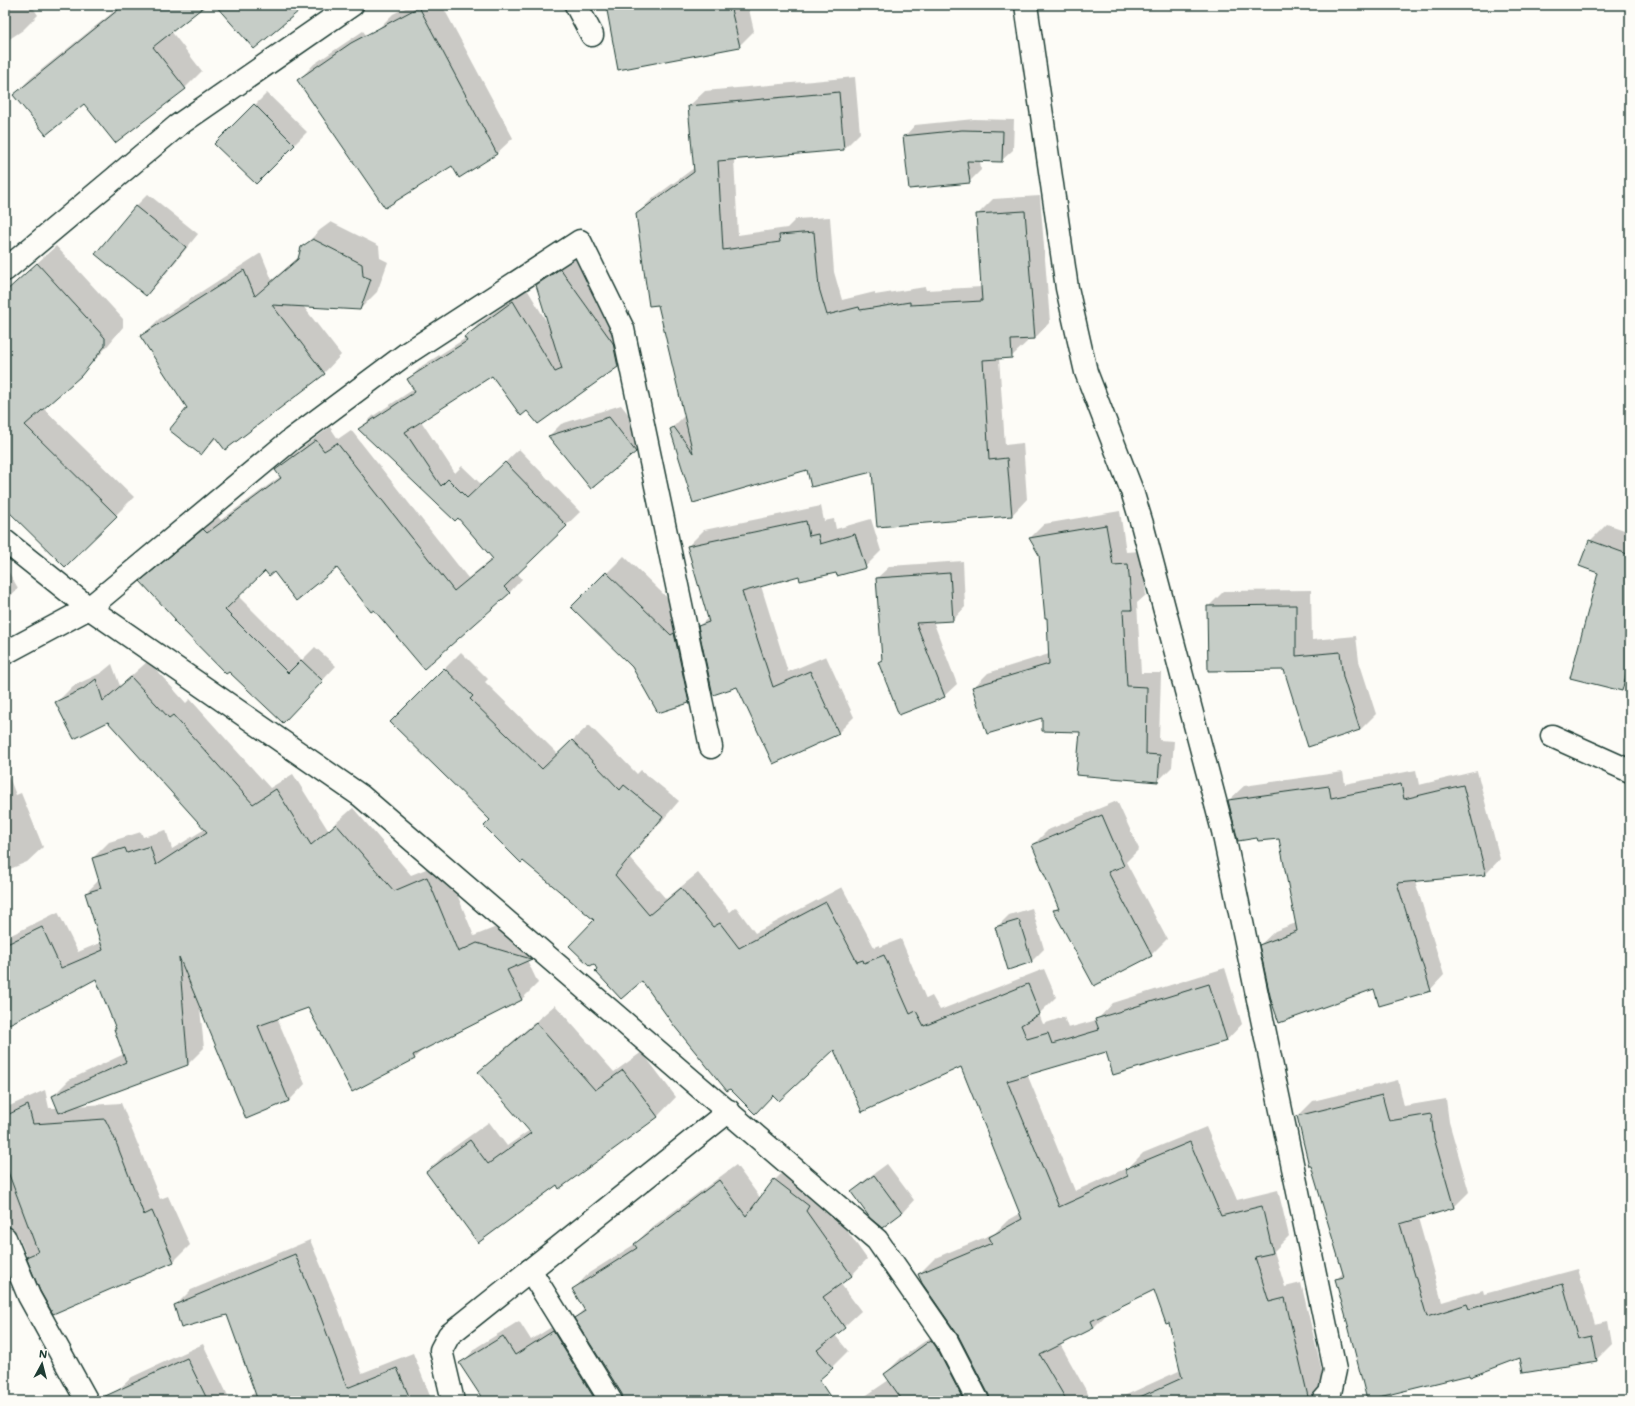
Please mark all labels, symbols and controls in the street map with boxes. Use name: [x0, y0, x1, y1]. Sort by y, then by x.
north arrow: [22, 1344, 62, 1384]
text: N: [38, 1346, 48, 1362]

